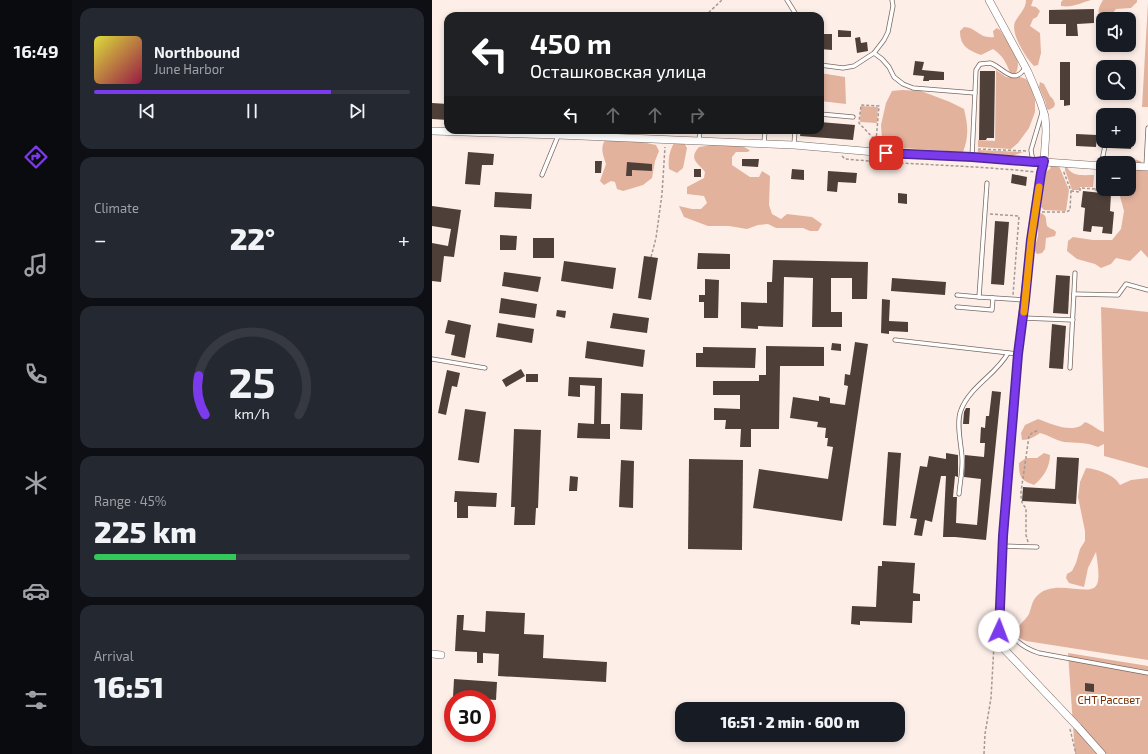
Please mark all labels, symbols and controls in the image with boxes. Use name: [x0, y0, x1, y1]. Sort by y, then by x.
map controls: [1096, 12, 1136, 196]
button: sound: [1096, 12, 1136, 52]
text: 450 m: [530, 26, 612, 60]
icon: left: [464, 28, 516, 80]
text: 16:49: [13, 40, 59, 62]
text: Northbound: [154, 43, 240, 61]
text: Осташковская улица: [530, 60, 706, 82]
button: search: [1096, 60, 1136, 100]
text: June Harbor: [154, 61, 224, 77]
icon: previous: [136, 100, 158, 122]
icon: pause: [241, 100, 263, 122]
icon: next: [346, 100, 368, 122]
icon: left: [560, 104, 582, 126]
icon: ahead: [602, 104, 624, 126]
icon: ahead: [644, 104, 666, 126]
icon: right: [686, 104, 708, 126]
button: +: [1096, 108, 1136, 148]
pin: [869, 136, 903, 170]
icon: arrive: [875, 142, 897, 164]
icon: directions: [22, 143, 50, 171]
button: −: [1096, 156, 1136, 196]
text: Climate: [94, 200, 139, 216]
text: 22°: [230, 220, 275, 256]
text: −: [94, 226, 107, 252]
text: +: [398, 226, 410, 252]
icon: music: [22, 251, 50, 279]
text: 25: [228, 356, 276, 406]
icon: phone: [22, 360, 50, 388]
text: km/h: [234, 405, 270, 422]
icon: climate: [22, 469, 50, 497]
text: Range · 45%: [94, 493, 166, 509]
text: 225 km: [94, 513, 197, 549]
icon: car: [22, 577, 50, 605]
position arrow: [978, 610, 1020, 652]
text: Arrival: [94, 648, 134, 664]
text: 16:51: [94, 668, 164, 704]
icon: filters: [22, 686, 50, 714]
speed limit sign: 30: [444, 690, 496, 742]
park label: СНТ Рассвет: [1078, 693, 1141, 706]
text: 16:51 · 2 min · 600 m: [720, 713, 860, 731]

